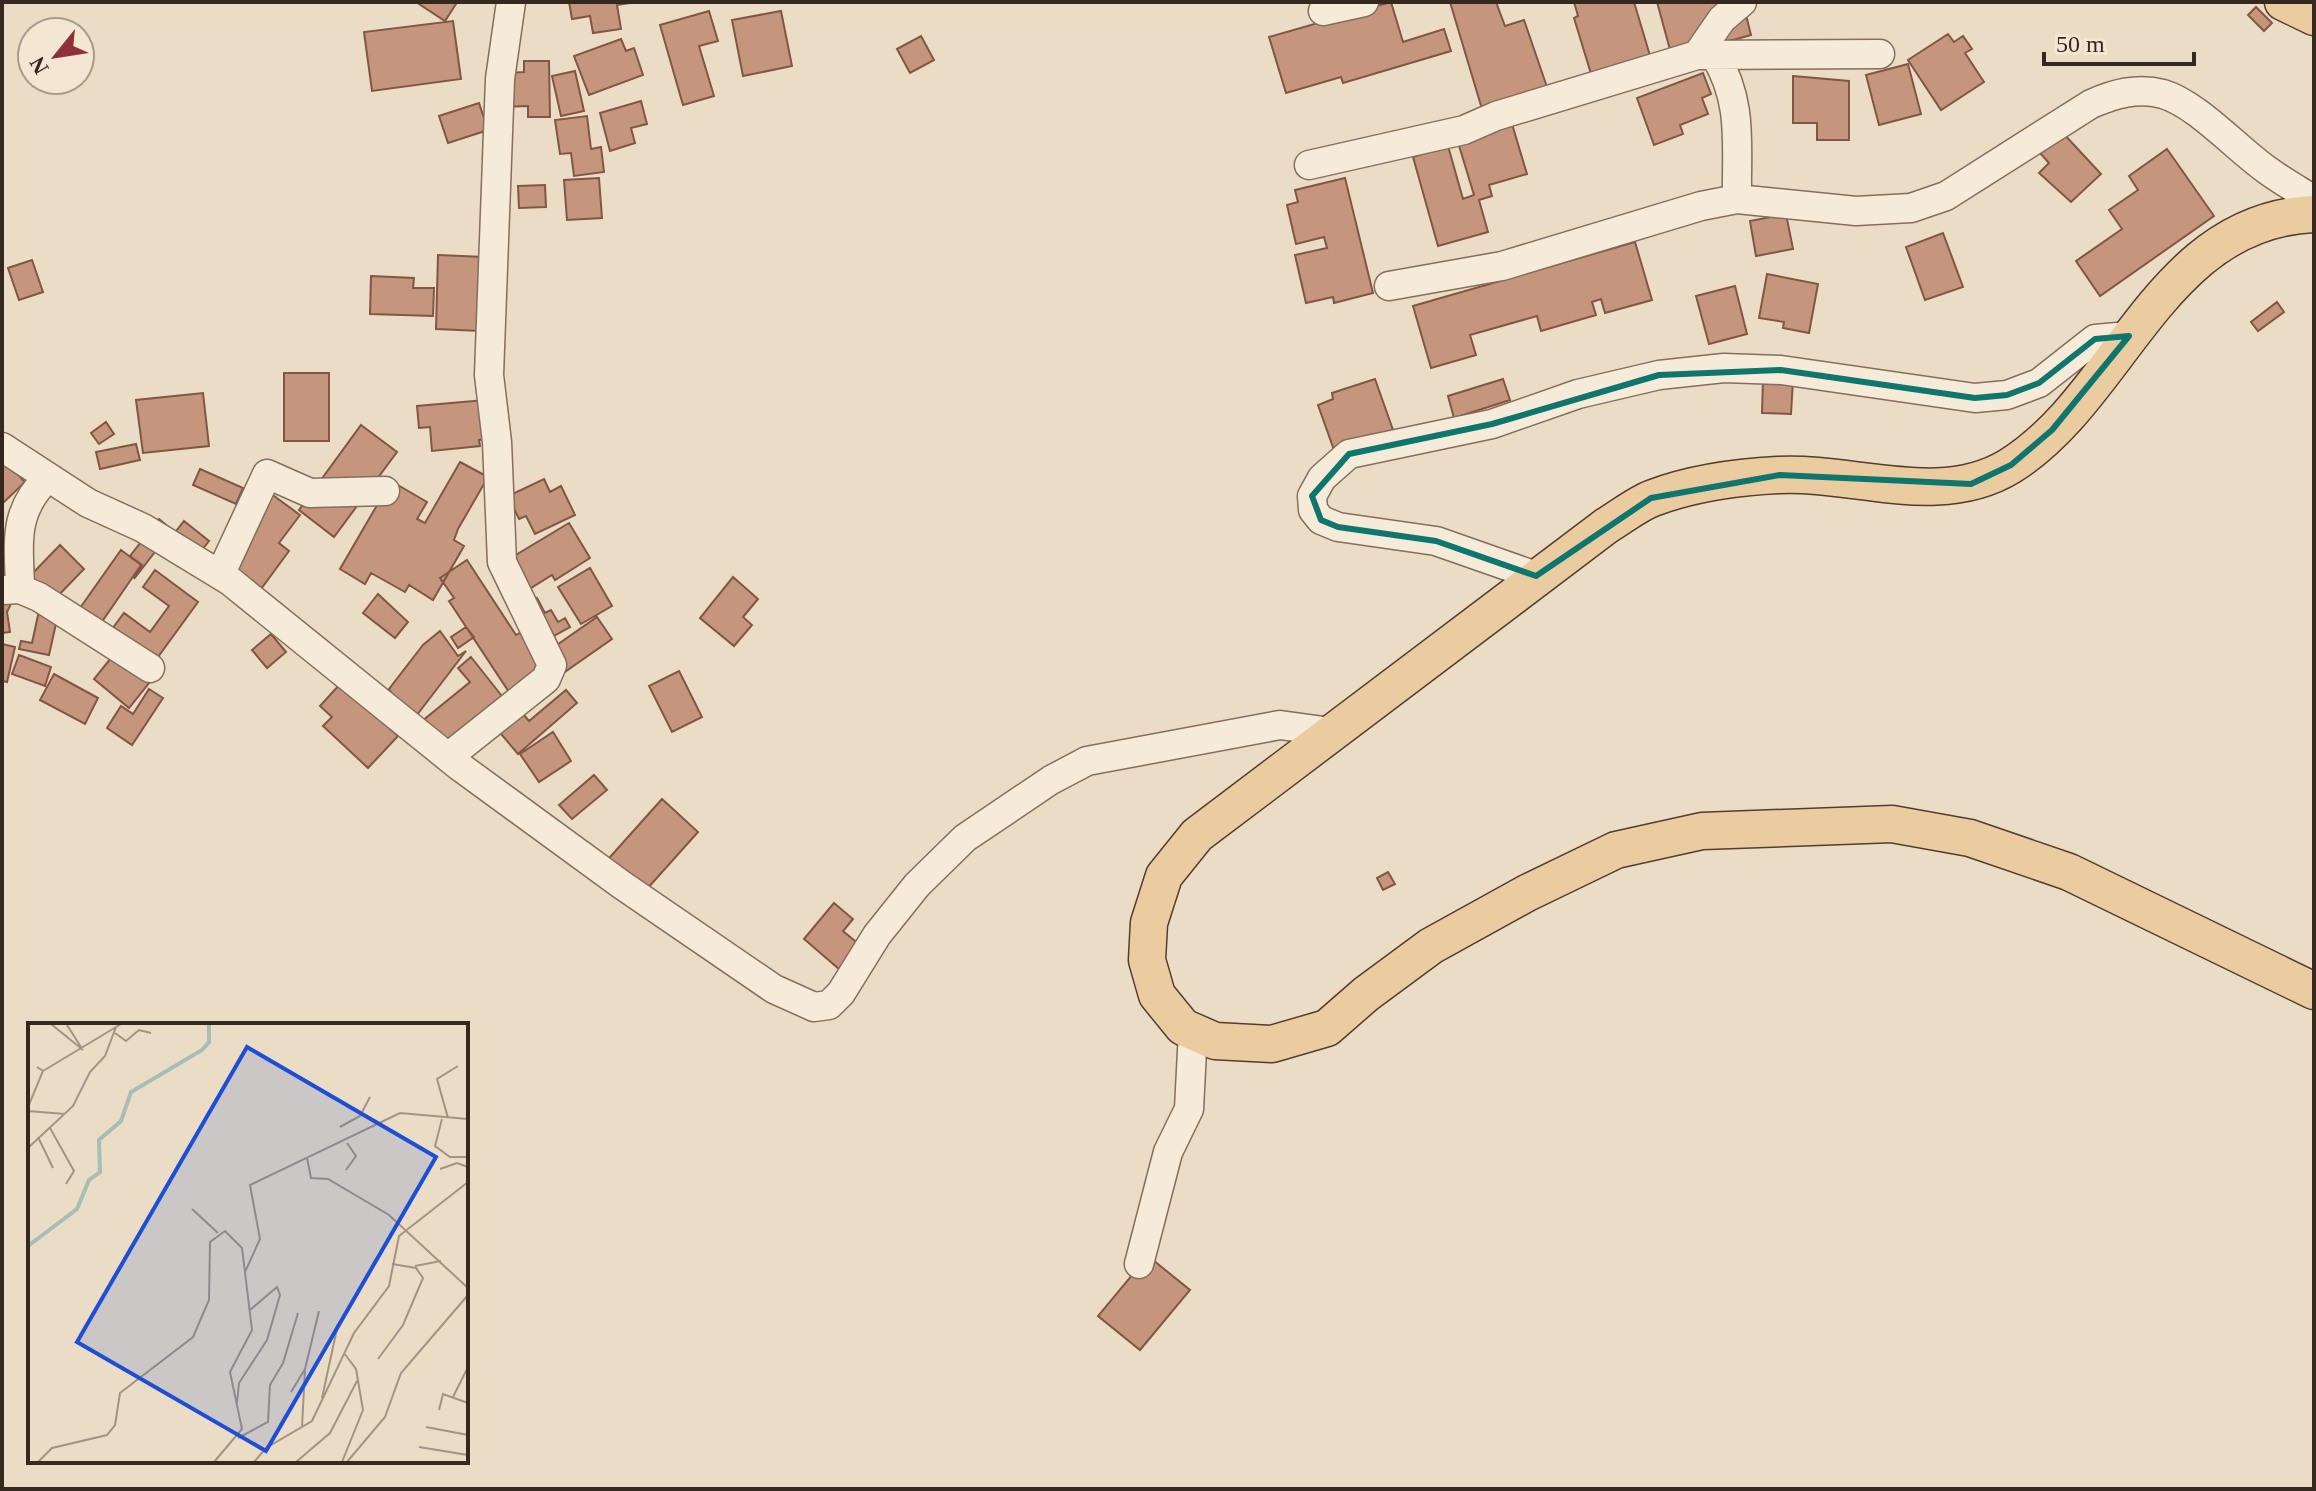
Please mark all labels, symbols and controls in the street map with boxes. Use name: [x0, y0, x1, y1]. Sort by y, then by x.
north arrow: [16, 16, 96, 96]
scale bar: [2044, 16, 2194, 66]
text: 50 m: [2056, 31, 2105, 57]
text: N: [24, 53, 54, 79]
inset map: [28, 1023, 468, 1463]

